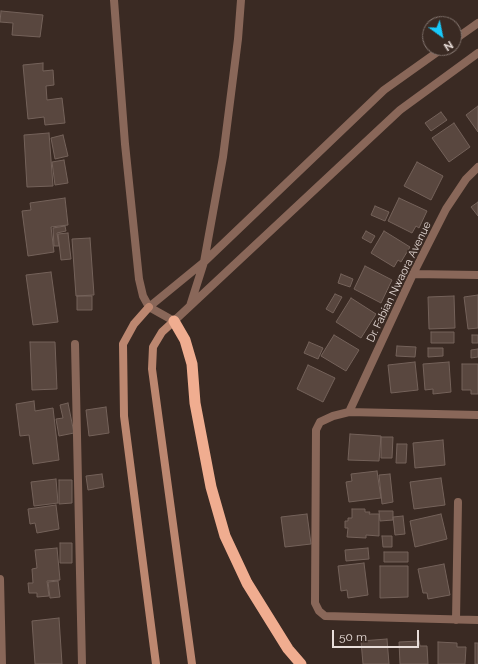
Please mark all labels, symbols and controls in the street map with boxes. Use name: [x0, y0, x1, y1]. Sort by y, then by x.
north arrow: [422, 16, 462, 56]
text: N: [441, 38, 455, 53]
street label: Dr. Fabian Nwaora Avenue: [364, 219, 434, 345]
scale bar: [334, 622, 421, 648]
text: 50 m: [339, 630, 367, 644]

